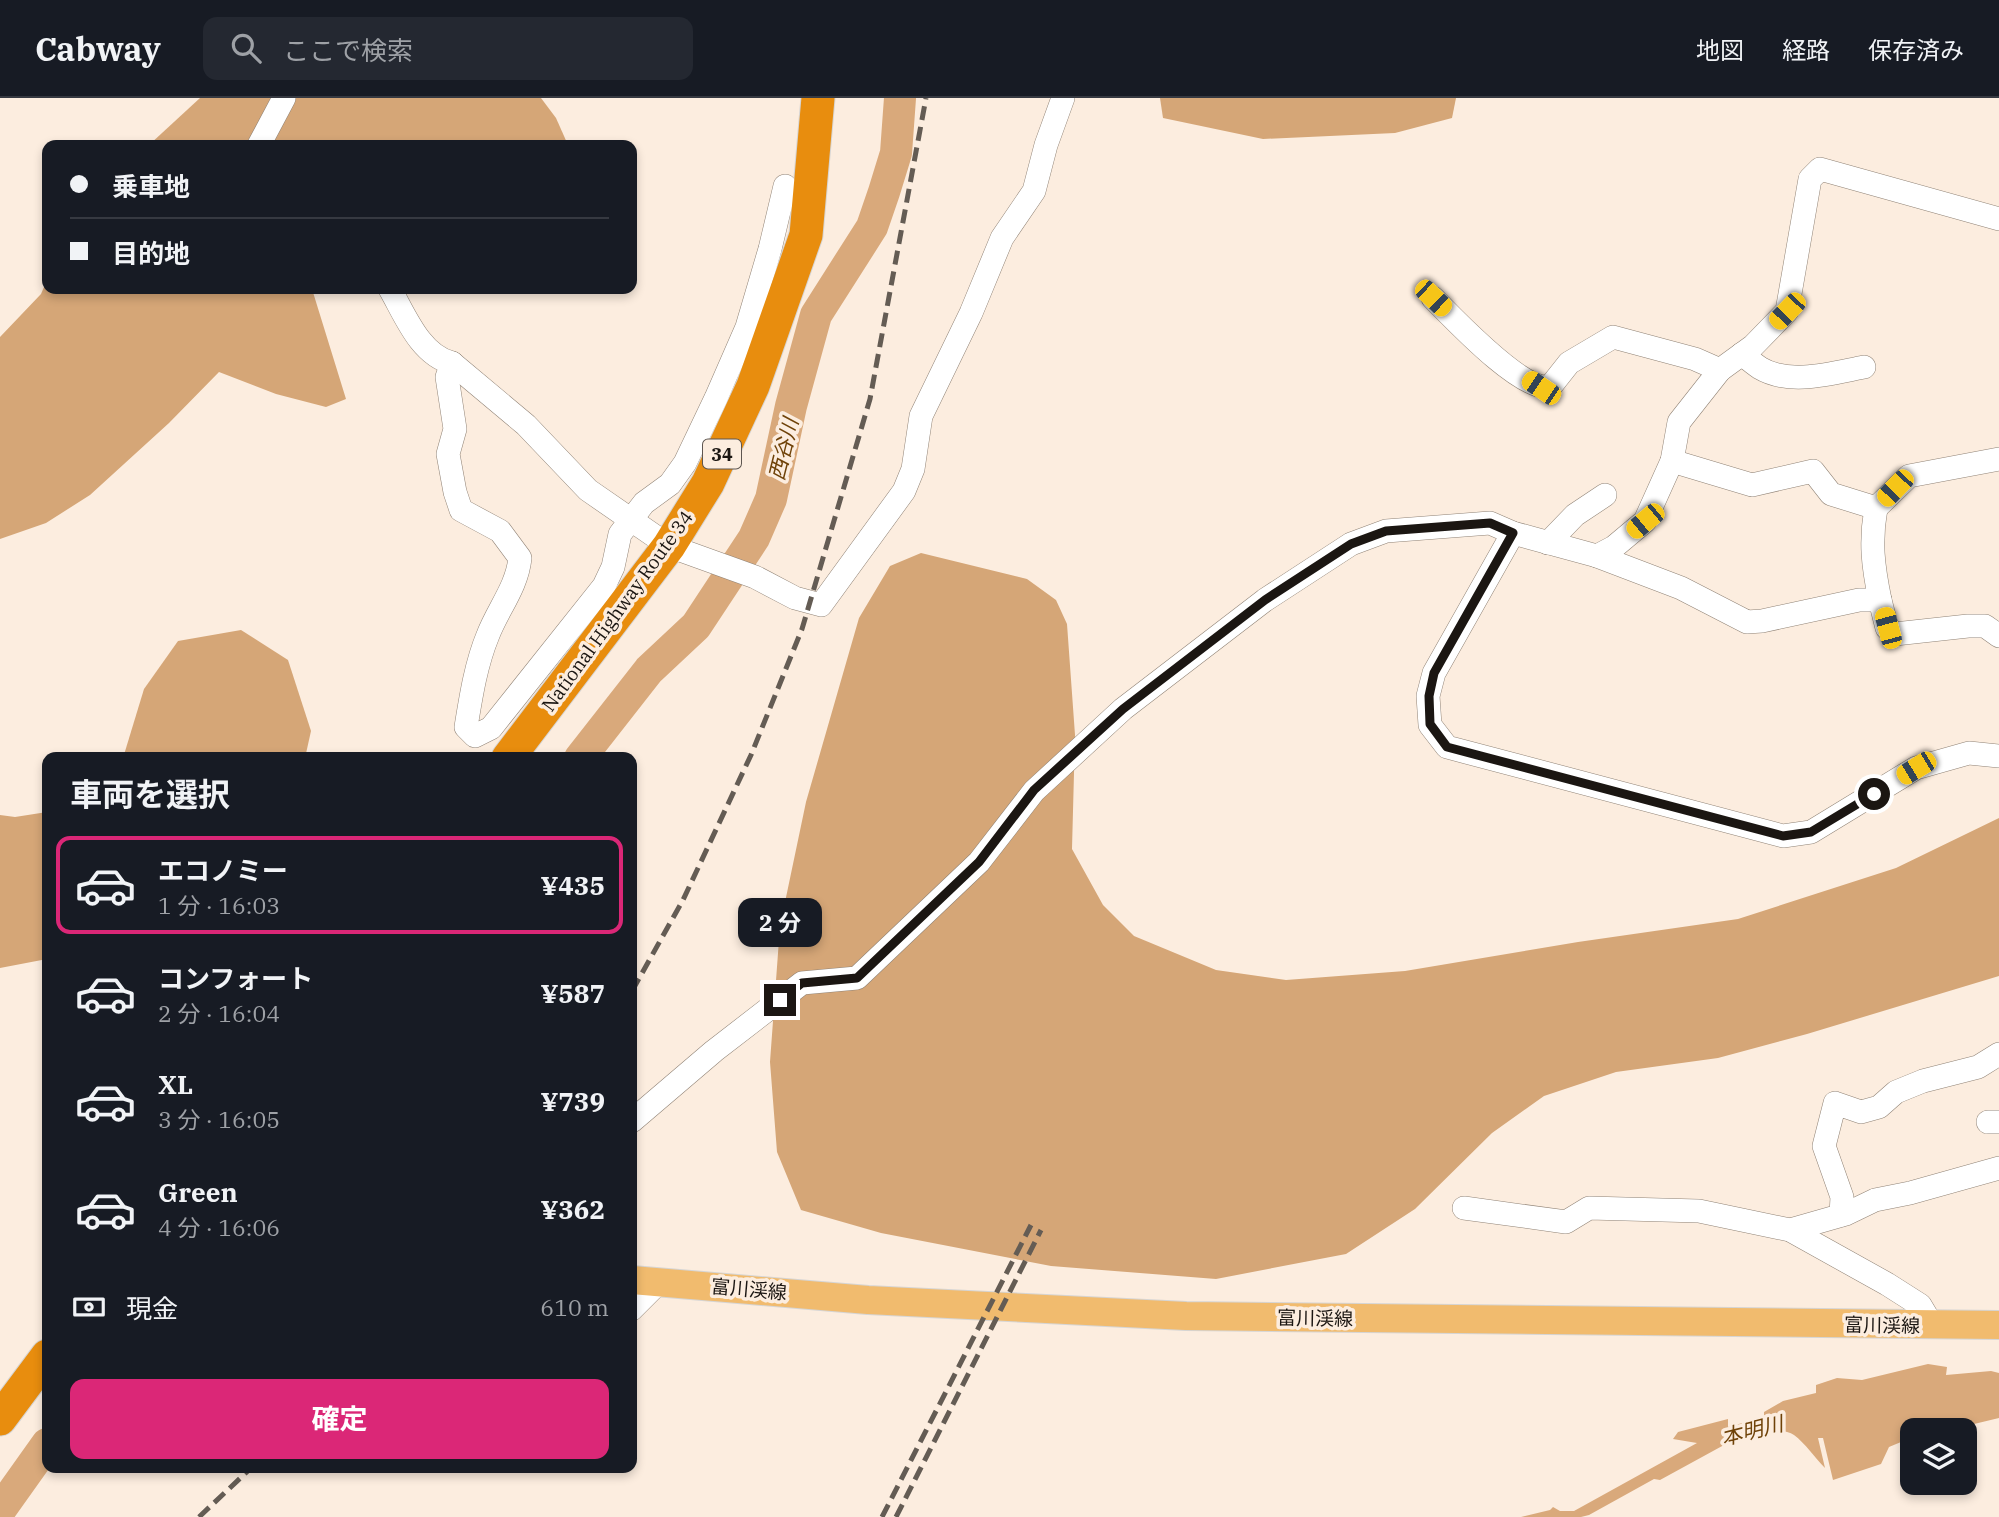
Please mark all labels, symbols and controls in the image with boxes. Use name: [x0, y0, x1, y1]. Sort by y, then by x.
search box: [203, 17, 693, 80]
text: Cabway: [35, 27, 161, 70]
icon: search: [227, 29, 265, 67]
text: ここで検索: [283, 33, 413, 67]
text: 地図: [1696, 34, 1744, 66]
text: 経路: [1782, 34, 1830, 66]
text: 保存済み: [1868, 34, 1964, 66]
text: 乗車地: [112, 169, 190, 203]
text: 目的地: [112, 236, 190, 270]
car: [1411, 276, 1456, 320]
car: [1765, 289, 1810, 333]
car: [1518, 368, 1565, 408]
water label: 西谷川: [762, 413, 805, 483]
road number: 34: [703, 440, 741, 468]
car: [1873, 466, 1918, 510]
car: [1623, 499, 1668, 543]
street label: National Highway Route 34: [536, 506, 698, 716]
car: [1873, 605, 1904, 651]
car: [1893, 748, 1940, 788]
text: 車両を選択: [70, 773, 230, 815]
route start: [1858, 778, 1890, 810]
text: エコノミー: [158, 853, 288, 887]
icon: car: [74, 854, 137, 917]
text: ¥435: [540, 868, 605, 902]
text: 1 分 · 16:03: [158, 890, 280, 920]
callout: 2 分: [738, 898, 822, 948]
text: 2 分: [759, 907, 801, 937]
text: コンフォート: [158, 961, 313, 995]
icon: car: [74, 962, 137, 1025]
text: ¥587: [540, 976, 605, 1010]
route end: [764, 984, 796, 1016]
text: 2 分 · 16:04: [158, 998, 280, 1028]
text: XL: [158, 1067, 193, 1101]
icon: car: [74, 1070, 137, 1133]
text: ¥739: [540, 1084, 605, 1118]
text: 3 分 · 16:05: [158, 1104, 280, 1134]
text: Green: [158, 1175, 238, 1209]
icon: car: [74, 1178, 137, 1241]
text: ¥362: [540, 1192, 605, 1226]
text: 4 分 · 16:06: [158, 1212, 280, 1242]
street label: 富川渓線: [710, 1274, 788, 1304]
icon: cash: [70, 1288, 108, 1326]
text: 現金: [126, 1291, 178, 1325]
text: 610 m: [540, 1292, 609, 1322]
street label: 富川渓線: [1277, 1305, 1353, 1331]
street label: 富川渓線: [1844, 1312, 1920, 1338]
button: 確定: [70, 1379, 609, 1459]
water label: 本明川: [1718, 1408, 1788, 1451]
map controls: [1900, 1418, 1977, 1495]
button: layers: [1900, 1418, 1977, 1495]

